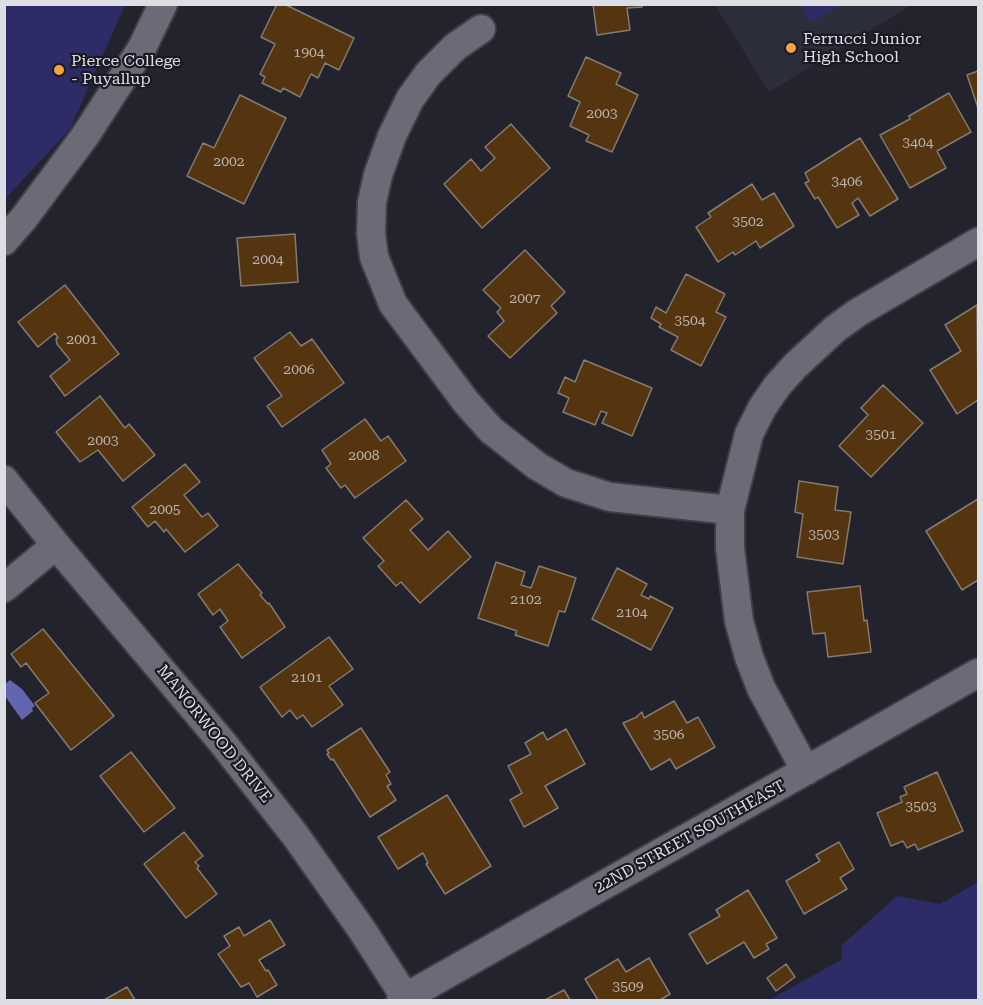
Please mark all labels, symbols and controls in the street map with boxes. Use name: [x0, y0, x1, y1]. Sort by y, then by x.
place label: Ferrucci Junior High School: [803, 29, 921, 67]
marker: Ferrucci Junior High School: [784, 41, 798, 55]
house number: 1904: [293, 45, 325, 61]
place label: Pierce College - Puyallup: [71, 51, 181, 89]
marker: Pierce College - Puyallup: [52, 63, 66, 77]
house number: 2003: [586, 106, 618, 122]
house number: 3404: [902, 135, 934, 151]
house number: 2002: [213, 154, 245, 170]
house number: 3406: [831, 174, 863, 190]
house number: 3502: [732, 214, 764, 230]
house number: 2004: [252, 252, 284, 268]
house number: 2007: [509, 291, 541, 307]
house number: 3504: [674, 313, 706, 329]
house number: 2001: [66, 332, 98, 348]
house number: 2006: [283, 362, 315, 378]
house number: 3501: [865, 427, 897, 443]
house number: 2003: [87, 433, 119, 449]
house number: 2008: [348, 448, 380, 464]
house number: 2005: [149, 502, 181, 518]
house number: 3503: [808, 527, 840, 543]
house number: 2102: [510, 592, 542, 608]
house number: 2104: [616, 605, 648, 621]
street label: MANORWOOD DRIVE: [153, 661, 275, 807]
house number: 2101: [291, 670, 323, 686]
house number: 3506: [653, 727, 685, 743]
street label: 22ND STREET SOUTHEAST: [591, 776, 789, 898]
house number: 3503: [905, 799, 937, 815]
house number: 3509: [612, 979, 644, 995]

